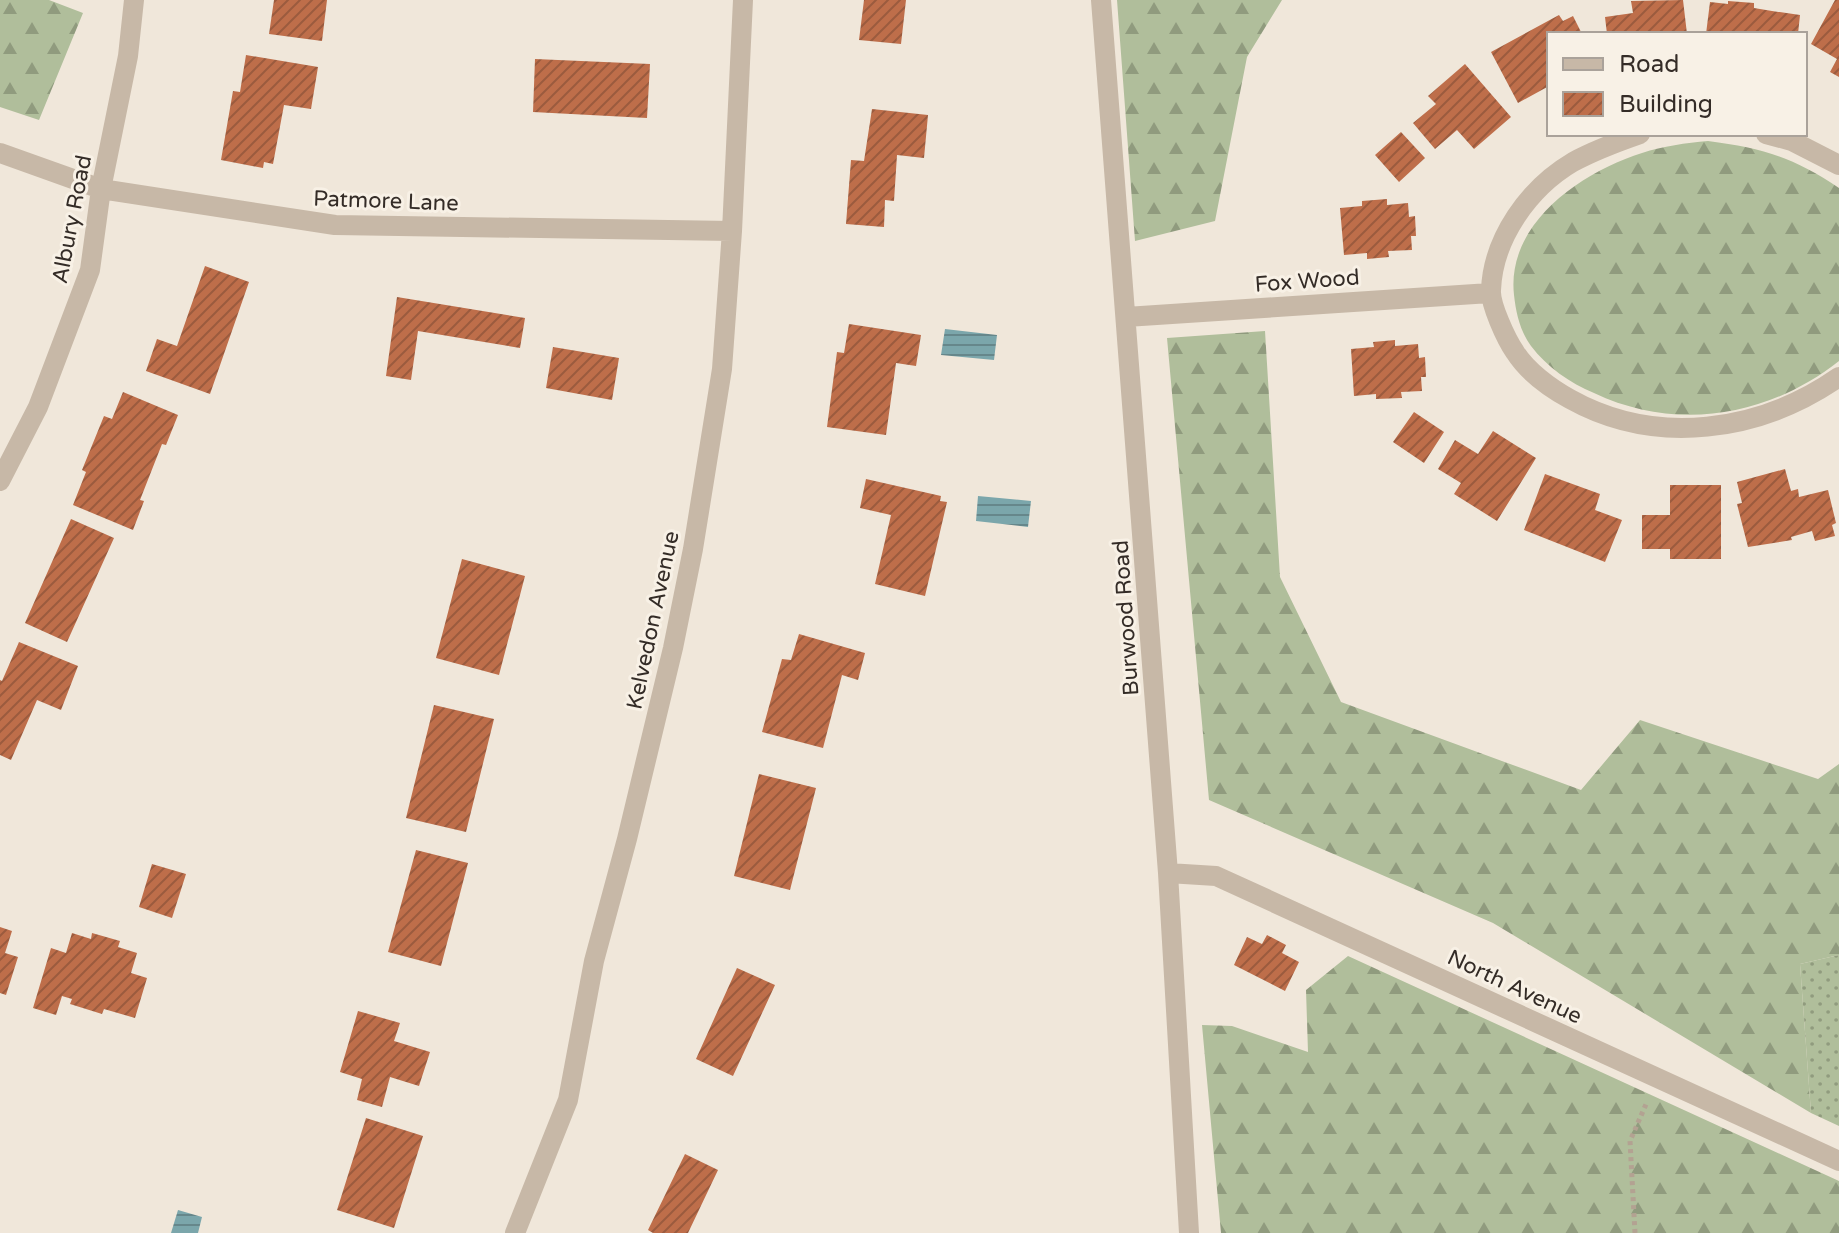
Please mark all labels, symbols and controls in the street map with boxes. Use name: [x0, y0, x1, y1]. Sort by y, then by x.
legend: [1547, 32, 1807, 136]
text: Road: [1619, 50, 1679, 79]
text: Building: [1619, 90, 1713, 119]
street label: Albury Road: [47, 153, 97, 286]
street label: Patmore Lane: [313, 185, 459, 217]
street label: Fox Wood: [1254, 264, 1360, 298]
street label: Kelvedon Avenue: [621, 529, 685, 712]
street label: Burwood Road: [1108, 539, 1144, 697]
street label: North Avenue: [1443, 944, 1586, 1029]

